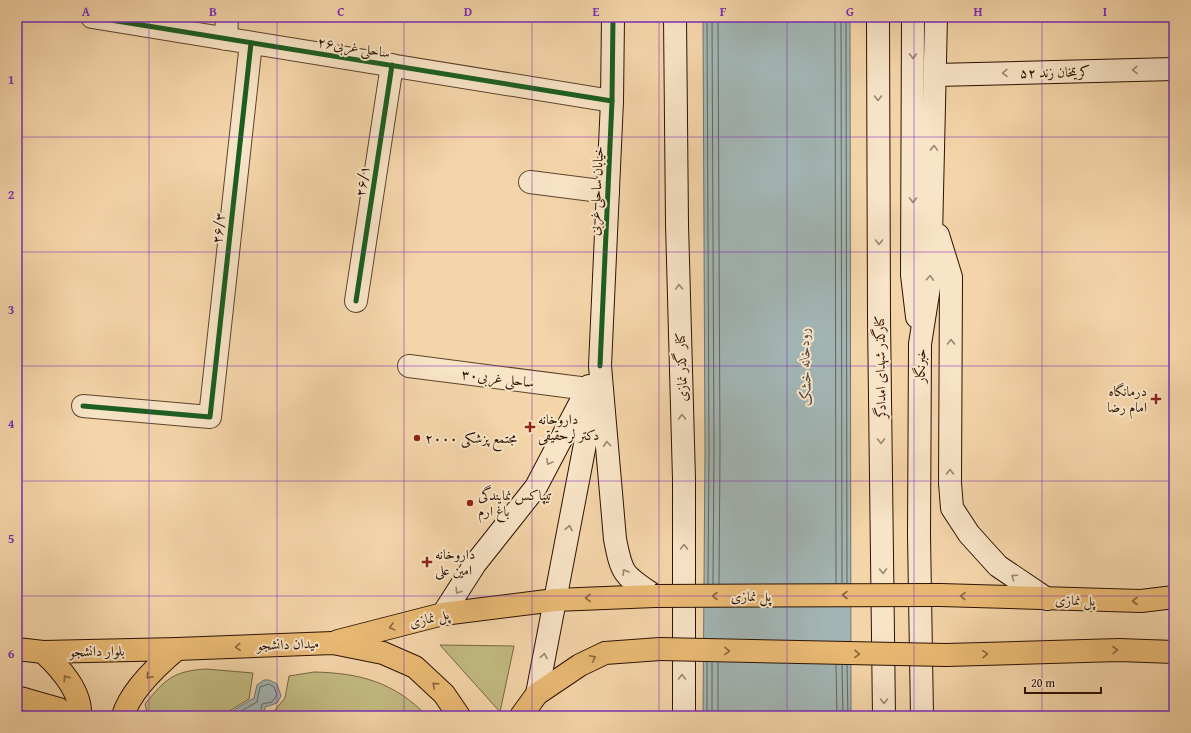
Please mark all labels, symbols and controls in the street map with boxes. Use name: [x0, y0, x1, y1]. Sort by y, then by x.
text: A: [82, 2, 91, 21]
text: B: [209, 2, 217, 21]
text: C: [337, 2, 345, 21]
text: D: [464, 2, 472, 21]
text: E: [593, 2, 600, 21]
text: F: [720, 2, 727, 21]
text: G: [846, 2, 854, 21]
text: H: [973, 2, 983, 21]
text: I: [1103, 2, 1107, 21]
street label: ساحلی غربی۲۶: [316, 31, 392, 63]
one-way arrow: [909, 53, 917, 59]
street label: کریمخان زند ۵۲: [1020, 61, 1090, 83]
one-way arrow: [1132, 66, 1138, 74]
one-way arrow: [1002, 69, 1008, 78]
text: 1: [8, 70, 14, 89]
one-way arrow: [874, 95, 882, 101]
one-way arrow: [930, 145, 938, 151]
street label: خیابان ساحلی غربی: [584, 146, 608, 236]
street label: ۲۶/۱: [350, 164, 374, 198]
text: 2: [8, 185, 15, 204]
one-way arrow: [909, 197, 917, 203]
street label: ۲۶/۳: [206, 211, 230, 245]
one-way arrow: [875, 239, 883, 245]
one-way arrow: [926, 275, 935, 281]
one-way arrow: [675, 284, 683, 290]
text: 3: [8, 300, 14, 319]
street label: کنارگذر شهدای امدادگر: [869, 315, 891, 421]
water label: رودخانه خشک: [793, 328, 816, 406]
street label: کنار گذر نمازی: [670, 332, 692, 402]
one-way arrow: [947, 339, 955, 345]
street label: خبرنگار: [910, 349, 930, 385]
street label: ساحلی غربی۳۰: [460, 364, 536, 392]
place label: درمانگاه امام رضا: [1107, 381, 1147, 420]
marker: درمانگاه امام رضا: [1150, 393, 1162, 405]
place label: داروخانه دکتر لرحقیقی: [538, 409, 599, 446]
text: 4: [8, 414, 15, 433]
one-way arrow: [678, 414, 687, 420]
marker: داروخانه دکتر لرحقیقی: [525, 422, 535, 432]
place label: مجتمع پزشکی ۲۰۰۰: [425, 428, 518, 452]
marker: مجتمع پزشکی ۲۰۰۰: [412, 433, 422, 443]
one-way arrow: [877, 438, 885, 444]
one-way arrow: [602, 441, 611, 447]
one-way arrow: [546, 458, 554, 465]
one-way arrow: [946, 469, 954, 475]
place label: تیپاکس نمایندگی باغ ارم: [478, 485, 552, 524]
marker: تیپاکس نمایندگی باغ ارم: [465, 498, 475, 508]
one-way arrow: [564, 525, 572, 531]
text: 5: [8, 529, 15, 548]
place label: داروخانه امین علی: [435, 544, 475, 580]
one-way arrow: [680, 544, 688, 550]
marker: داروخانه امین علی: [422, 557, 432, 567]
one-way arrow: [879, 568, 888, 574]
one-way arrow: [622, 569, 629, 576]
one-way arrow: [1012, 575, 1019, 582]
one-way arrow: [456, 586, 463, 593]
street label: پل نمازی: [731, 586, 773, 607]
street label: پل نمازی: [1055, 590, 1097, 611]
one-way arrow: [842, 591, 848, 599]
one-way arrow: [712, 592, 718, 600]
one-way arrow: [960, 592, 966, 600]
one-way arrow: [585, 594, 591, 603]
one-way arrow: [1132, 597, 1138, 605]
street label: پل نمازی: [407, 603, 452, 633]
one-way arrow: [388, 622, 395, 631]
street label: میدان دانشجو: [255, 633, 319, 655]
street label: بلوار دانشجو: [67, 641, 125, 662]
one-way arrow: [235, 642, 241, 651]
text: 6: [8, 644, 15, 663]
one-way arrow: [1112, 646, 1118, 654]
one-way arrow: [724, 647, 730, 655]
one-way arrow: [982, 649, 988, 658]
one-way arrow: [854, 650, 860, 658]
one-way arrow: [539, 653, 548, 659]
one-way arrow: [589, 656, 597, 663]
scale bar: [1025, 669, 1101, 695]
one-way arrow: [147, 671, 154, 678]
one-way arrow: [678, 674, 686, 680]
text: 20 m: [1031, 674, 1055, 691]
one-way arrow: [63, 675, 71, 682]
one-way arrow: [433, 683, 440, 690]
one-way arrow: [880, 698, 888, 704]

